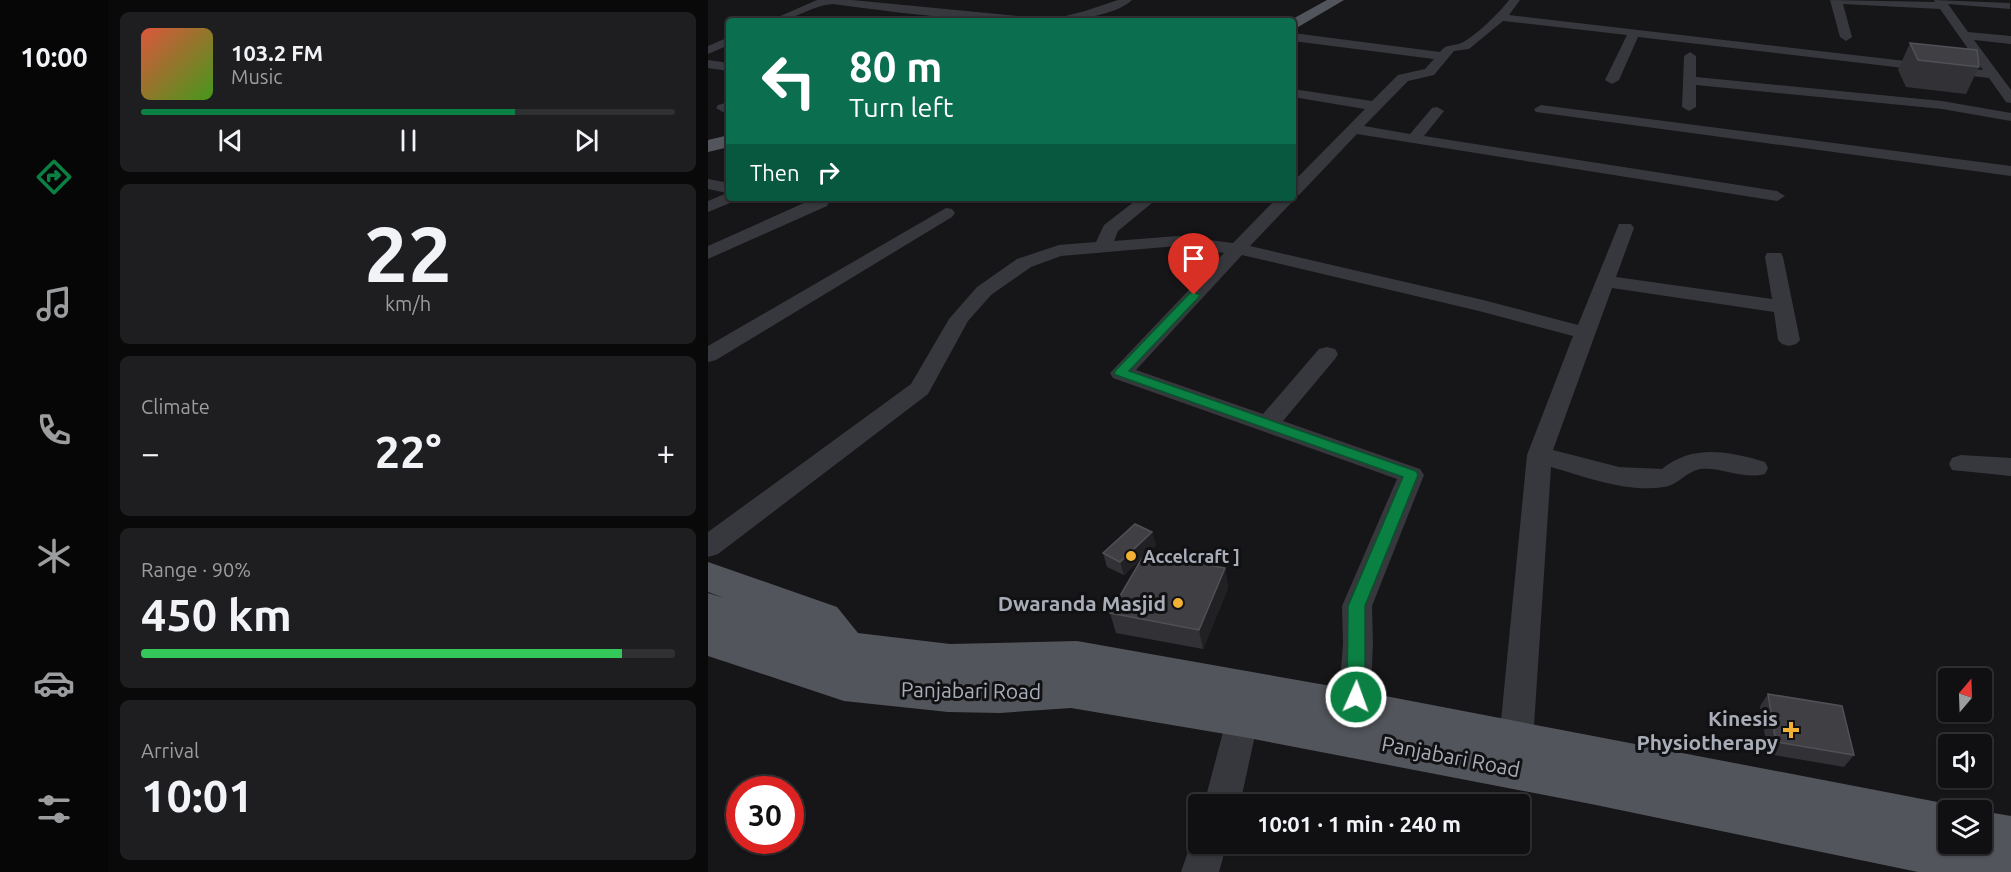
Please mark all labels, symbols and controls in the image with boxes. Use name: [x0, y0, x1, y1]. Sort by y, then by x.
text: 103.2 FM: [231, 40, 323, 65]
text: 10:00: [20, 42, 88, 72]
icon: left: [750, 42, 828, 120]
text: 80 m: [849, 43, 943, 90]
text: Music: [231, 65, 283, 88]
text: Turn left: [849, 92, 953, 122]
icon: previous: [214, 124, 247, 157]
icon: pause: [392, 124, 425, 157]
icon: next: [570, 124, 603, 157]
icon: directions: [33, 156, 75, 198]
icon: right: [812, 156, 845, 189]
text: Then: [750, 160, 800, 185]
text: 22: [364, 209, 452, 297]
pin: [1168, 233, 1219, 295]
icon: arrive: [1177, 242, 1210, 275]
icon: music: [33, 283, 75, 325]
text: km/h: [385, 292, 431, 315]
text: Climate: [141, 395, 210, 418]
icon: phone: [33, 409, 75, 451]
text: 22°: [375, 426, 441, 477]
text: −: [141, 434, 160, 471]
text: +: [656, 434, 675, 471]
icon: climate: [33, 535, 75, 577]
place label: Accelcraft ]: [1143, 546, 1240, 566]
marker: Accelcraft ]: [1124, 549, 1138, 563]
text: Range · 90%: [141, 558, 251, 581]
text: 450 km: [141, 589, 292, 640]
place label: Dwaranda Masjid: [998, 591, 1166, 615]
marker: Dwaranda Masjid: [1171, 596, 1185, 610]
icon: car: [33, 662, 75, 704]
position arrow: [1324, 665, 1388, 729]
north arrow: [1938, 668, 1992, 722]
map controls: [1938, 668, 1992, 854]
street label: Panjabari Road: [901, 677, 1041, 703]
place label: Kinesis Physiotherapy: [1636, 706, 1778, 754]
marker: Kinesis Physiotherapy: [1782, 721, 1800, 739]
street label: Panjabari Road: [1380, 731, 1522, 781]
button: sound: [1938, 734, 1992, 788]
text: Arrival: [141, 739, 199, 762]
text: 10:01: [141, 770, 254, 821]
speed limit sign: 30: [726, 776, 804, 854]
icon: filters: [33, 788, 75, 830]
button: layers: [1938, 800, 1992, 854]
text: 10:01 · 1 min · 240 m: [1257, 811, 1461, 836]

